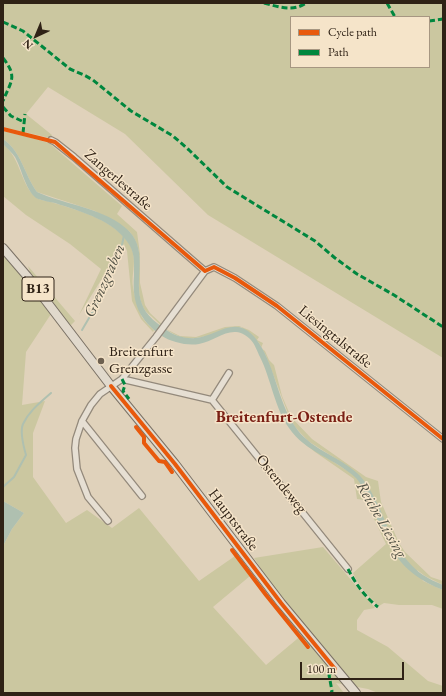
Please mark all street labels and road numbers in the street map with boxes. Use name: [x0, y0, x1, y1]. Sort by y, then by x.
street label: Zangerlestraße: [80, 146, 156, 214]
road number: B13: [22, 277, 54, 301]
street label: Liesingtalstraße: [295, 302, 375, 372]
street label: Ostendeweg: [252, 451, 310, 517]
street label: Hauptstraße: [204, 486, 262, 554]

